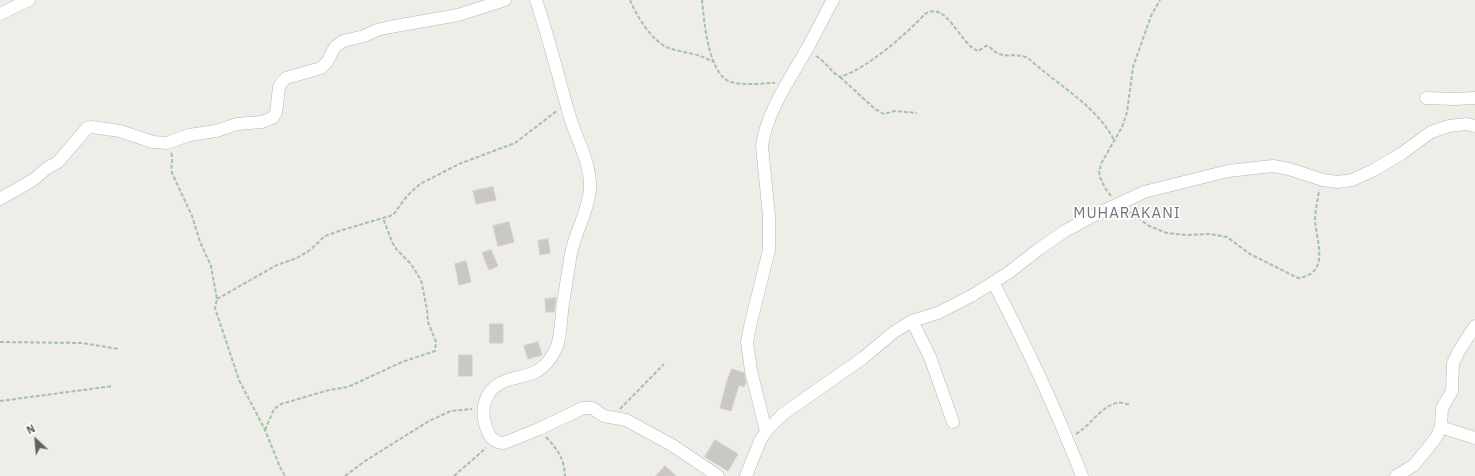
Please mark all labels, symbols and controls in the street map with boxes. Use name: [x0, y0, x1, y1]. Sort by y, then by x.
district label: MUHARAKANI: [1073, 205, 1181, 223]
north arrow: [16, 420, 56, 460]
text: N: [24, 421, 37, 437]

